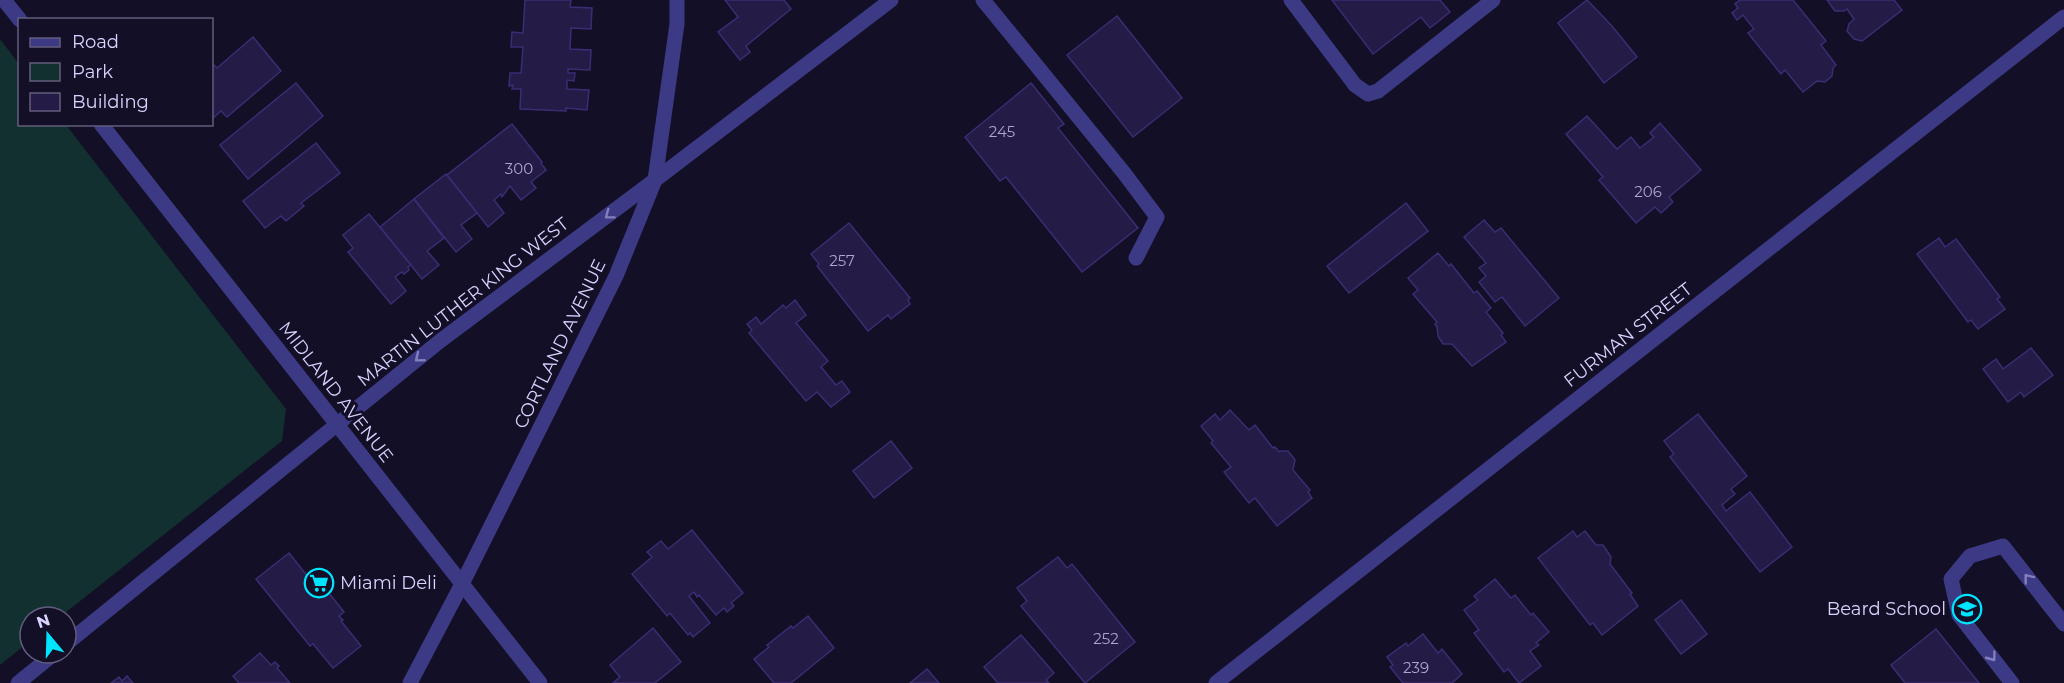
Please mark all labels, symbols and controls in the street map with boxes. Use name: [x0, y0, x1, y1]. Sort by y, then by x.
legend: [18, 18, 213, 126]
text: Road: [72, 31, 119, 53]
text: Park: [72, 61, 113, 83]
text: Building: [72, 91, 149, 113]
house number: 245: [989, 122, 1015, 141]
house number: 300: [505, 159, 533, 178]
house number: 206: [1634, 182, 1662, 201]
one-way arrow: [604, 208, 615, 219]
street label: MARTIN LUTHER KING WEST: [353, 212, 573, 391]
house number: 257: [829, 251, 855, 270]
street label: CORTLAND AVENUE: [509, 256, 611, 432]
street label: FURMAN STREET: [1559, 278, 1697, 392]
street label: MIDLAND AVENUE: [274, 317, 398, 467]
one-way arrow: [415, 350, 426, 361]
supermarket icon: Miami Deli: [303, 567, 335, 599]
place label: Miami Deli: [340, 572, 437, 594]
one-way arrow: [2024, 574, 2035, 585]
school or university icon: Beard School: [1951, 593, 1983, 625]
place label: Beard School: [1827, 598, 1946, 620]
north arrow: [18, 605, 78, 665]
text: N: [34, 610, 52, 632]
house number: 252: [1093, 629, 1119, 648]
one-way arrow: [1985, 651, 1996, 662]
house number: 239: [1403, 658, 1429, 677]

